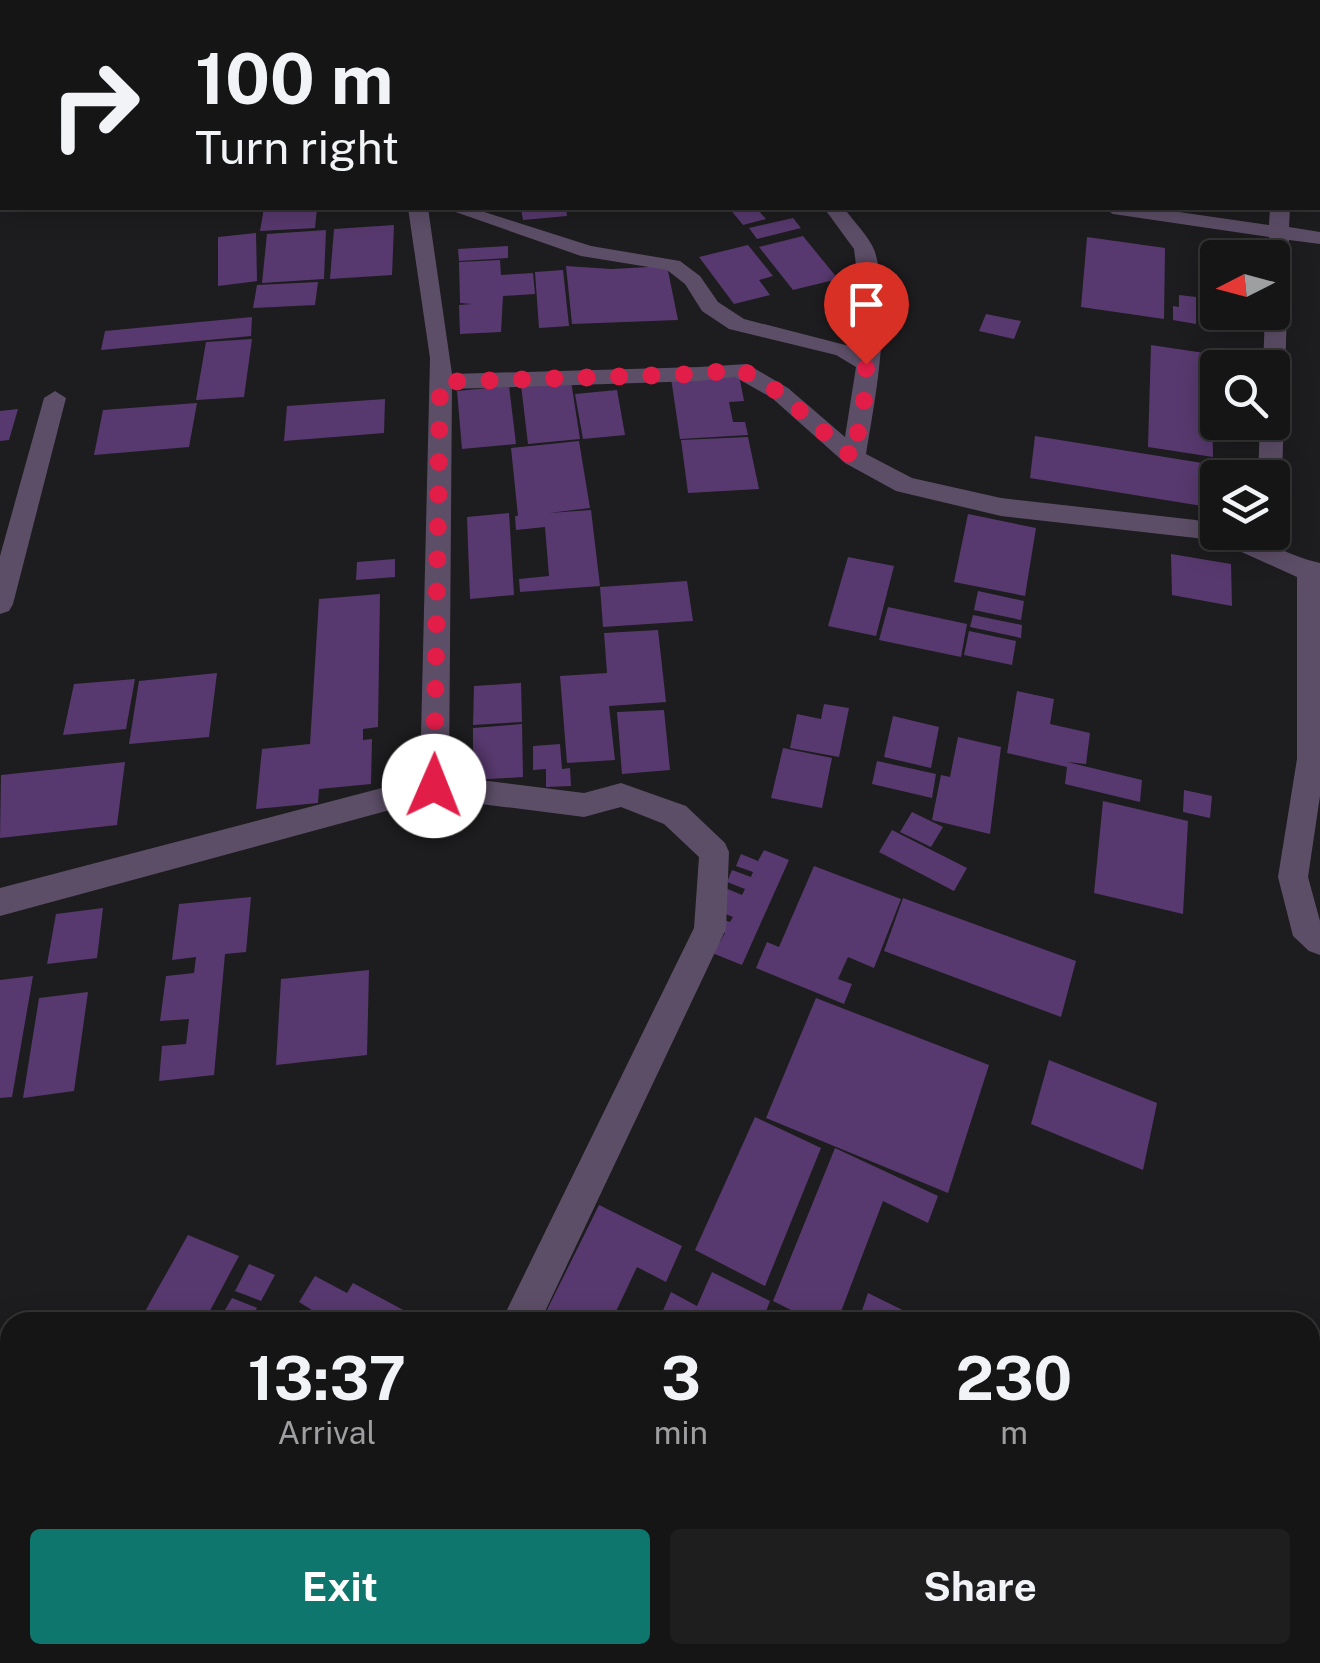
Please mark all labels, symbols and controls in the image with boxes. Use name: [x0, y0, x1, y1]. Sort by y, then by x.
text: 100 m: [195, 37, 393, 120]
icon: right: [30, 40, 160, 170]
text: Turn right: [195, 121, 399, 174]
north arrow: [1200, 240, 1290, 330]
map controls: [1200, 240, 1290, 550]
pin: [824, 262, 909, 365]
icon: arrive: [839, 277, 894, 332]
button: search: [1200, 350, 1290, 440]
button: layers: [1200, 460, 1290, 550]
position arrow: [382, 734, 486, 838]
text: 13:37: [248, 1343, 406, 1414]
text: 3: [661, 1343, 701, 1414]
text: 230: [956, 1343, 1072, 1414]
text: Arrival: [277, 1414, 376, 1451]
text: min: [654, 1414, 708, 1451]
text: m: [1000, 1414, 1028, 1451]
button: Exit: [30, 1529, 650, 1644]
button: Share: [670, 1529, 1290, 1644]

